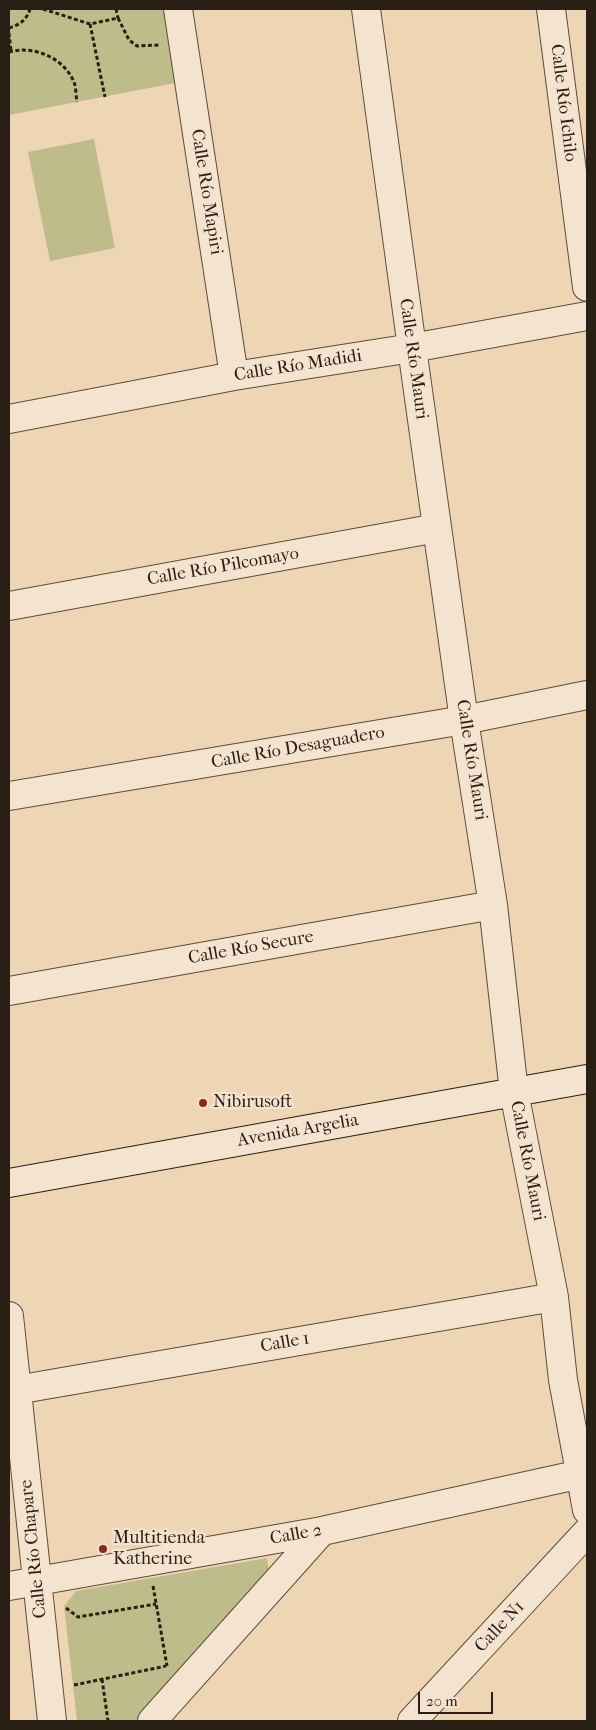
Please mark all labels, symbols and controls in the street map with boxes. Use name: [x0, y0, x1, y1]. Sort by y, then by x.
street label: Calle Río Ichilo: [545, 43, 581, 163]
street label: Calle Río Mapiri: [185, 128, 227, 256]
street label: Calle Río Mauri: [394, 297, 432, 421]
street label: Calle Río Madidi: [233, 345, 363, 387]
street label: Calle Río Pilcomayo: [145, 543, 301, 591]
street label: Calle Río Mauri: [451, 698, 491, 822]
street label: Calle Río Desaguadero: [210, 722, 386, 774]
street label: Calle Río Secure: [187, 926, 315, 970]
place label: Nibirusoft: [213, 1092, 292, 1114]
marker: Nibirusoft: [197, 1097, 209, 1109]
street label: Calle Río Mauri: [505, 1099, 549, 1223]
street label: Avenida Argelia: [236, 1110, 360, 1152]
street label: Calle 1: [259, 1328, 311, 1358]
street label: Calle Río Chapare: [16, 1479, 52, 1619]
street label: Calle 2: [268, 1520, 324, 1550]
place label: Multitienda Katherine: [113, 1528, 205, 1570]
marker: Multitienda Katherine: [97, 1543, 109, 1555]
street label: Calle N1: [471, 1597, 529, 1657]
scale bar: [421, 1682, 496, 1714]
text: 20 m: [426, 1692, 458, 1710]

